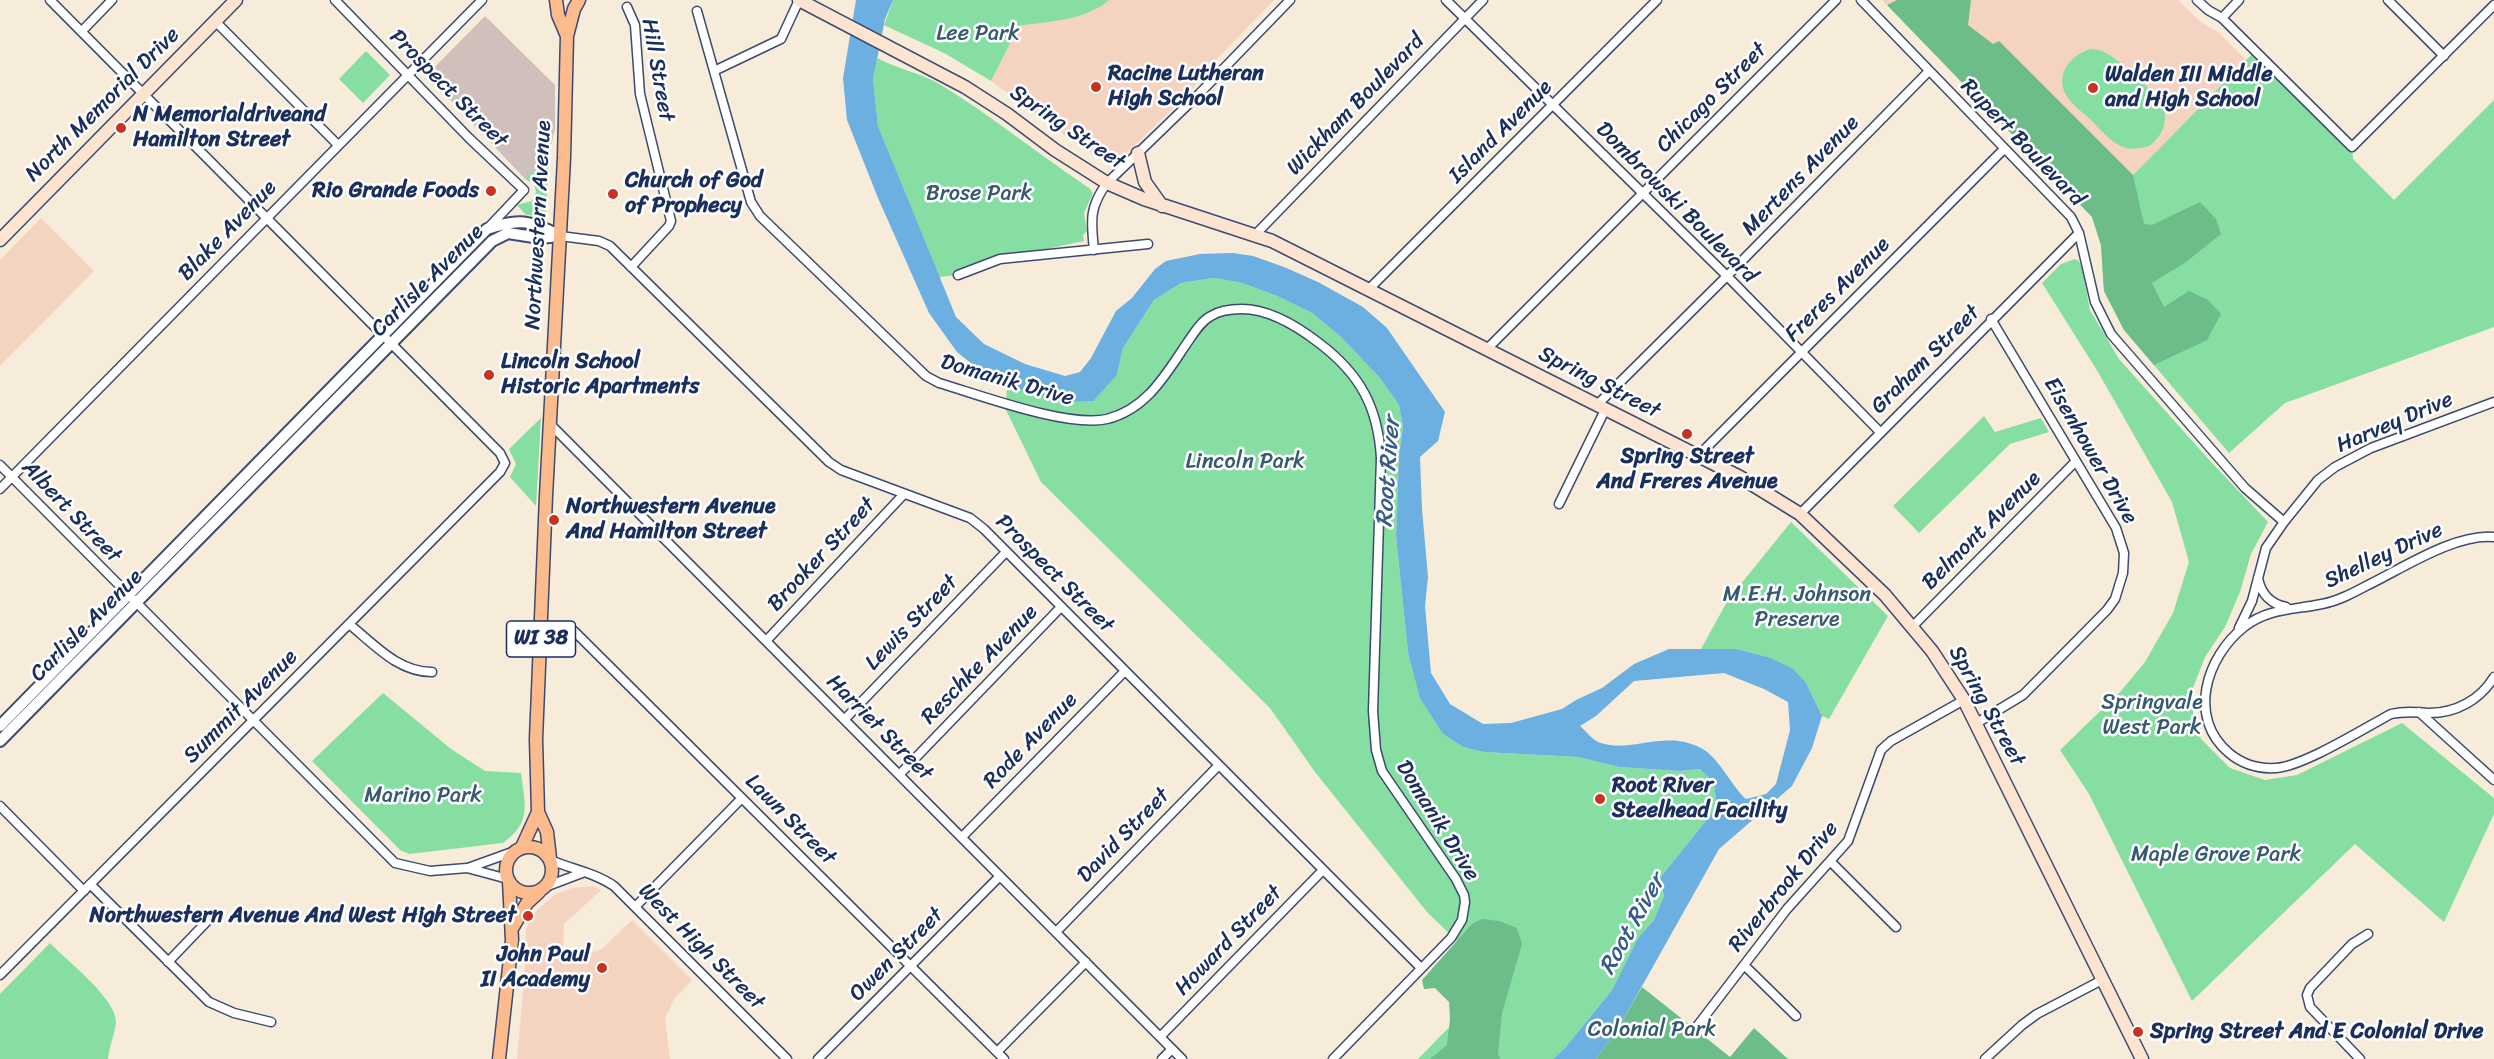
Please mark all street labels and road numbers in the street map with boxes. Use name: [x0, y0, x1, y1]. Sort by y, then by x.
street label: Hill Street: [635, 17, 679, 123]
street label: North Memorial Drive: [20, 22, 186, 188]
street label: Prospect Street: [383, 24, 513, 154]
street label: Wickham Boulevard: [1282, 29, 1430, 181]
street label: Chicago Street: [1651, 37, 1773, 159]
street label: Rupert Boulevard: [1954, 74, 2090, 212]
street label: Island Avenue: [1444, 75, 1558, 189]
street label: Spring Street: [1004, 80, 1130, 176]
street label: Mertens Avenue: [1737, 110, 1865, 242]
street label: Dombrowski Boulevard: [1590, 117, 1762, 289]
street label: Northwestern Avenue: [520, 120, 558, 330]
street label: Blake Avenue: [173, 175, 283, 287]
street label: Carlisle Avenue: [366, 219, 490, 343]
street label: Freres Avenue: [1780, 232, 1896, 348]
street label: Graham Street: [1866, 300, 1986, 420]
street label: Spring Street: [1534, 341, 1664, 425]
street label: Domanik Drive: [937, 349, 1077, 413]
street label: Eisenhower Drive: [2037, 373, 2143, 529]
street label: Harvey Drive: [2333, 387, 2457, 459]
street label: Albert Street: [16, 455, 126, 569]
street label: Belmont Avenue: [1917, 466, 2047, 596]
street label: Brooker Street: [762, 493, 882, 617]
street label: Prospect Street: [989, 509, 1119, 639]
street label: Shelley Drive: [2321, 517, 2447, 595]
street label: Carlisle Avenue: [25, 564, 149, 688]
street label: Lewis Street: [860, 570, 964, 676]
street label: Reschke Avenue: [916, 600, 1044, 730]
road number: WI 38: [506, 621, 576, 657]
street label: Spring Street: [1942, 641, 2030, 771]
street label: Summit Avenue: [179, 645, 303, 769]
street label: Harriet Street: [820, 669, 938, 787]
street label: Rode Avenue: [979, 687, 1083, 795]
street label: Domanik Drive: [1389, 756, 1485, 886]
street label: Lawn Street: [739, 769, 841, 871]
street label: David Street: [1072, 783, 1176, 889]
street label: Riverbrook Drive: [1723, 817, 1845, 957]
street label: West High Street: [632, 878, 770, 1016]
street label: Howard Street: [1170, 880, 1288, 1002]
street label: Owen Street: [844, 902, 950, 1008]

